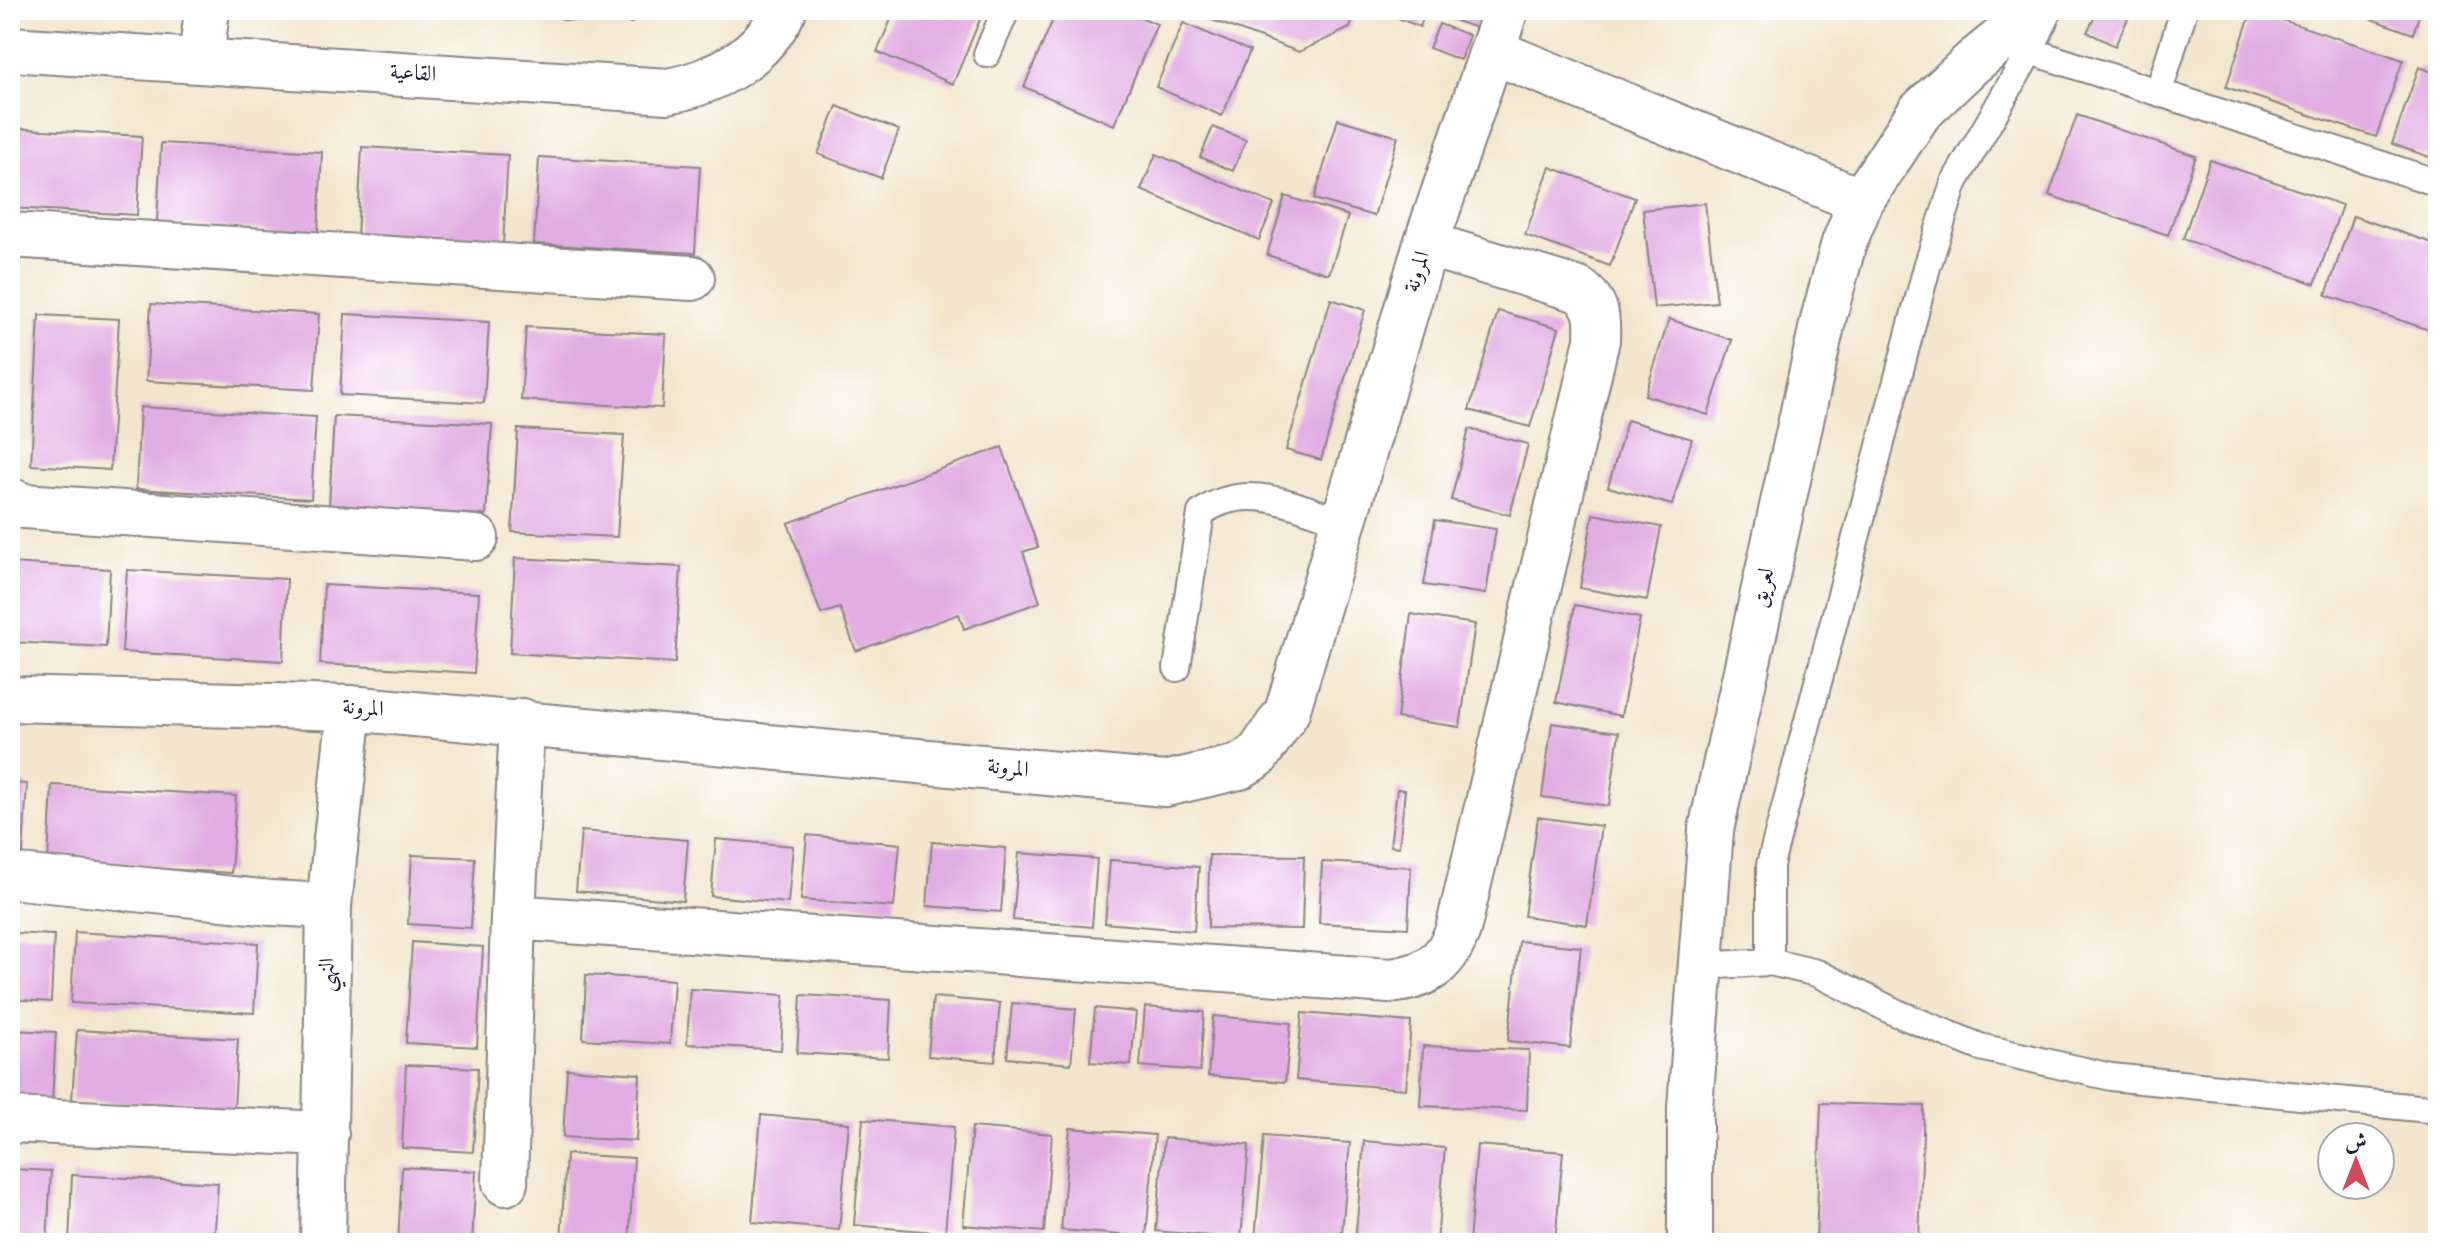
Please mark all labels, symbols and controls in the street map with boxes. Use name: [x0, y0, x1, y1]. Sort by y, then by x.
street label: القاعية: [389, 57, 437, 91]
street label: المرونة: [1397, 248, 1439, 296]
street label: لعريق: [1745, 565, 1783, 611]
street label: المرونة: [341, 692, 385, 726]
street label: المرونة: [986, 751, 1030, 787]
street label: النهي: [312, 958, 347, 993]
north arrow: [2316, 1121, 2396, 1201]
text: ش: [2345, 1128, 2367, 1159]

